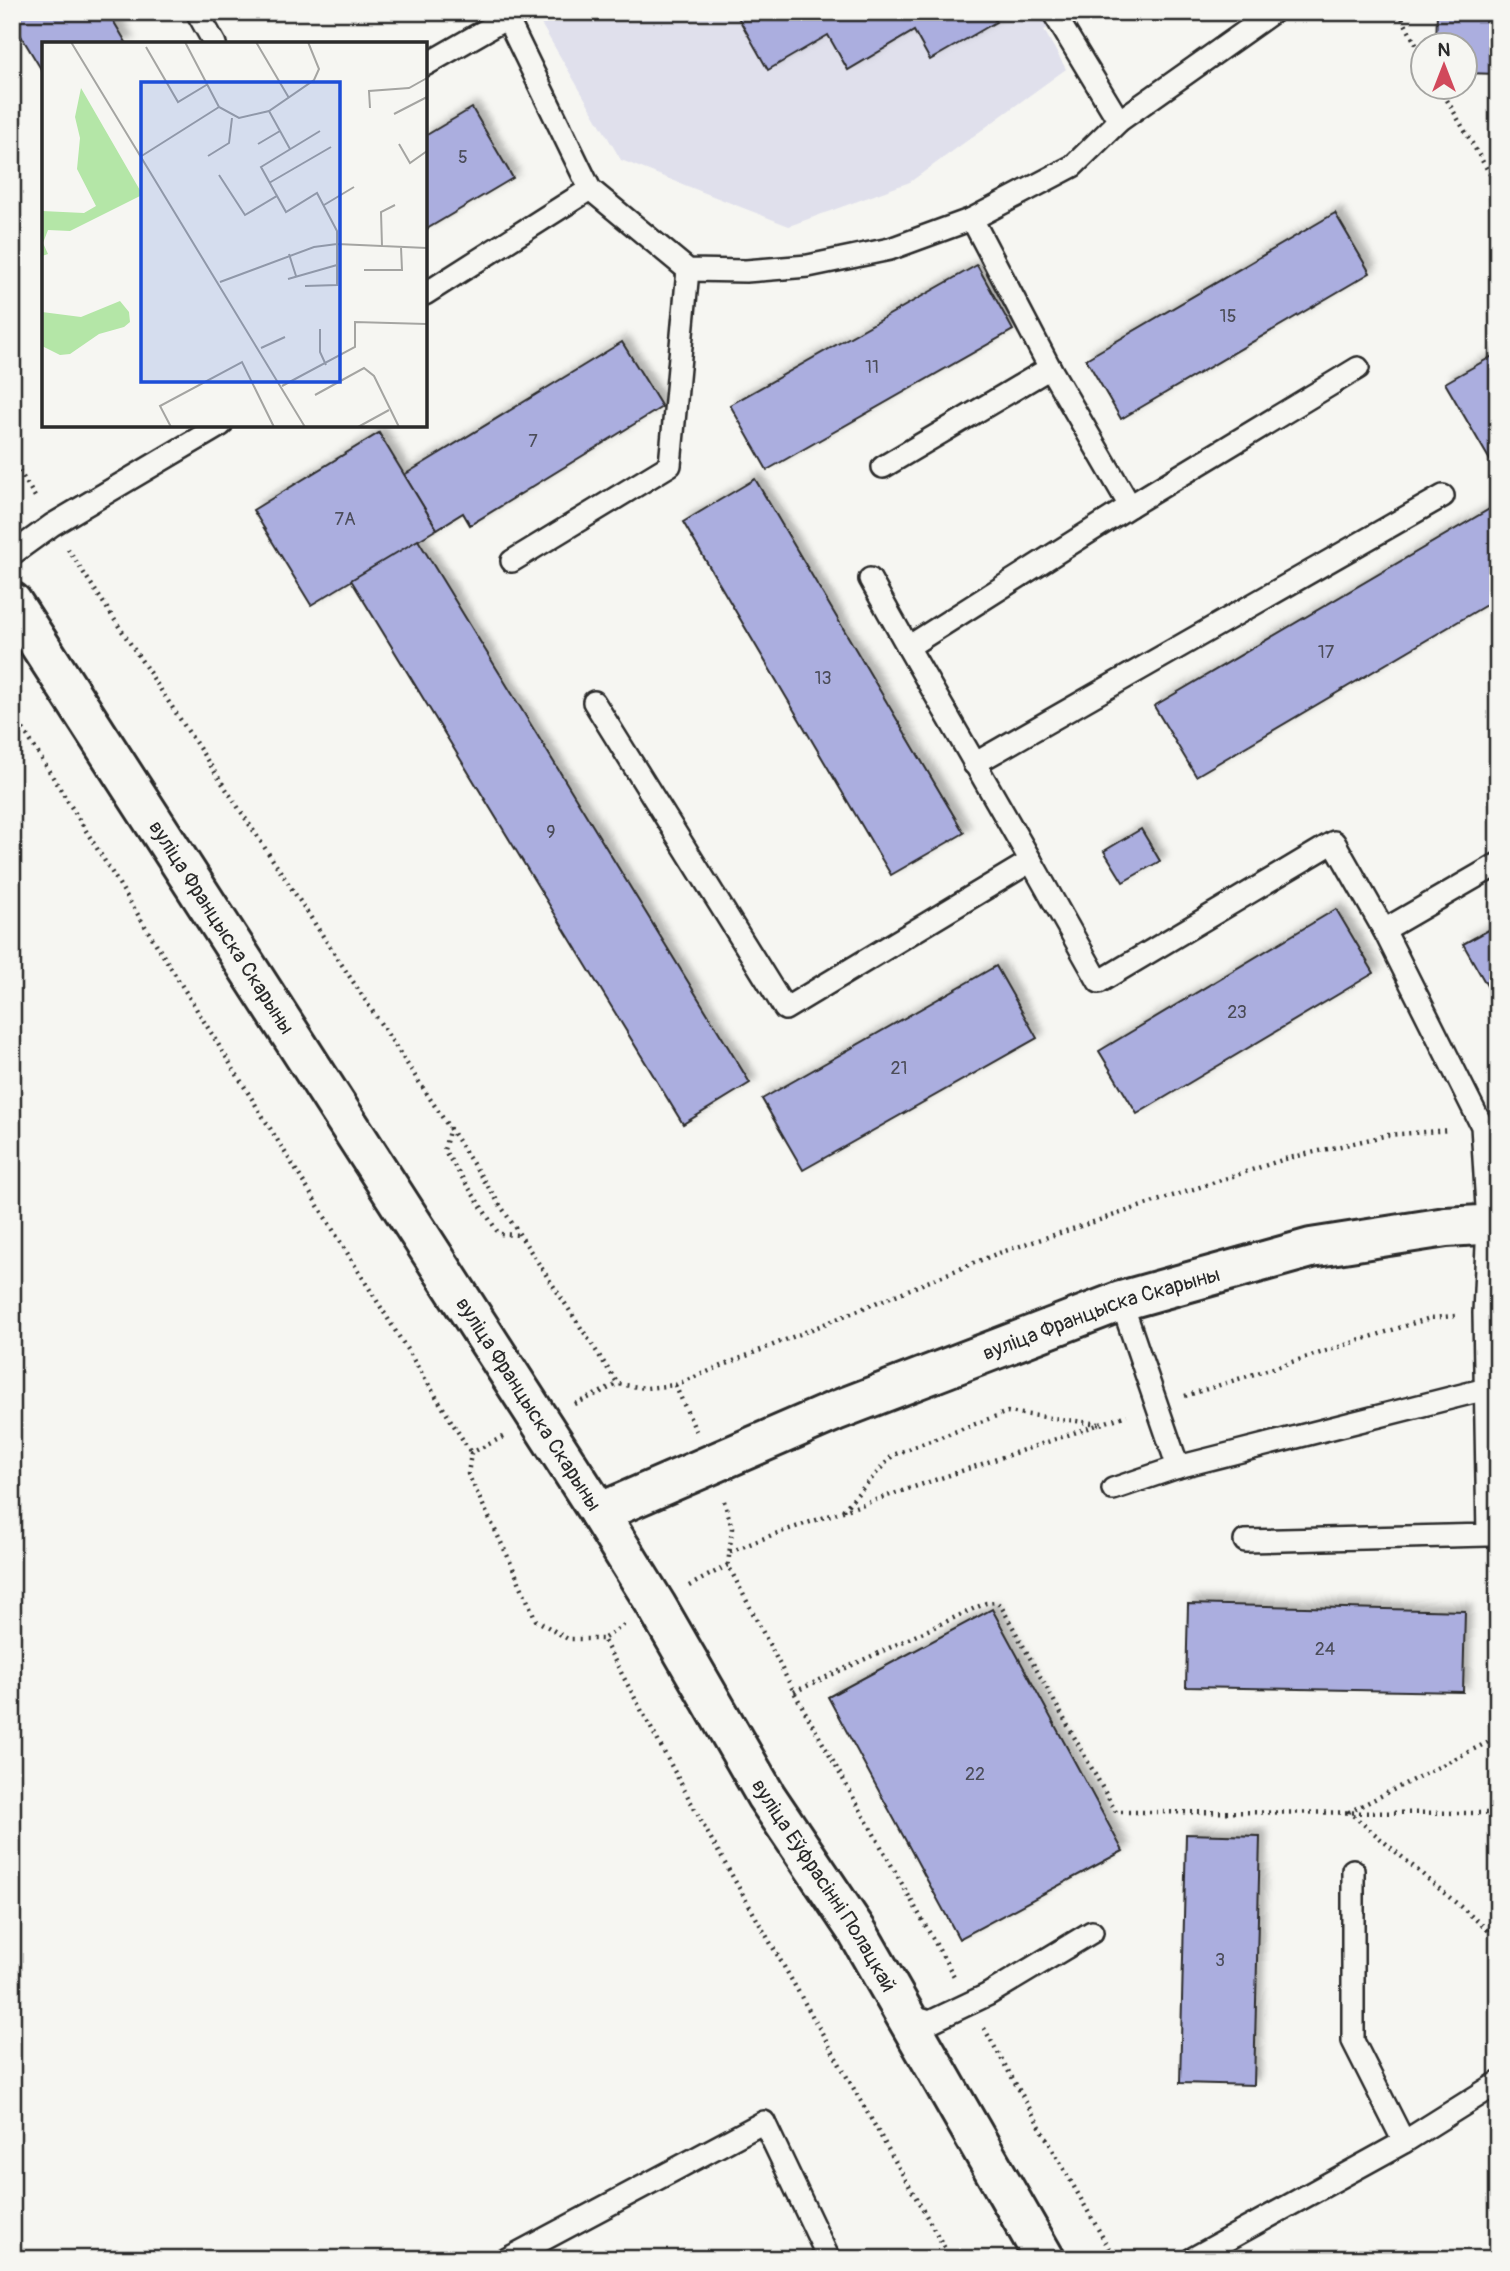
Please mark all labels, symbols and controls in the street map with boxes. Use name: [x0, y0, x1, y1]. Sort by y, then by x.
north arrow: [1408, 32, 1478, 102]
text: N: [1438, 38, 1451, 62]
inset map: [42, 42, 427, 427]
house number: 5: [458, 146, 468, 169]
house number: 15: [1220, 305, 1236, 328]
house number: 11: [865, 356, 879, 379]
house number: 7: [528, 430, 538, 453]
house number: 7А: [334, 508, 356, 531]
house number: 17: [1318, 641, 1335, 664]
house number: 13: [814, 667, 832, 690]
street label: вуліца Францыска Скарыны: [143, 815, 301, 1039]
house number: 9: [546, 821, 556, 844]
house number: 23: [1227, 1001, 1247, 1024]
house number: 21: [890, 1057, 908, 1080]
street label: вуліца Францыска Скарыны: [979, 1261, 1223, 1366]
street label: вуліца Францыска Скарыны: [450, 1292, 608, 1516]
house number: 24: [1315, 1638, 1336, 1661]
house number: 22: [965, 1763, 985, 1786]
street label: вуліца Еўфрасінні Полацкай: [746, 1774, 902, 1997]
house number: 3: [1215, 1949, 1225, 1972]

